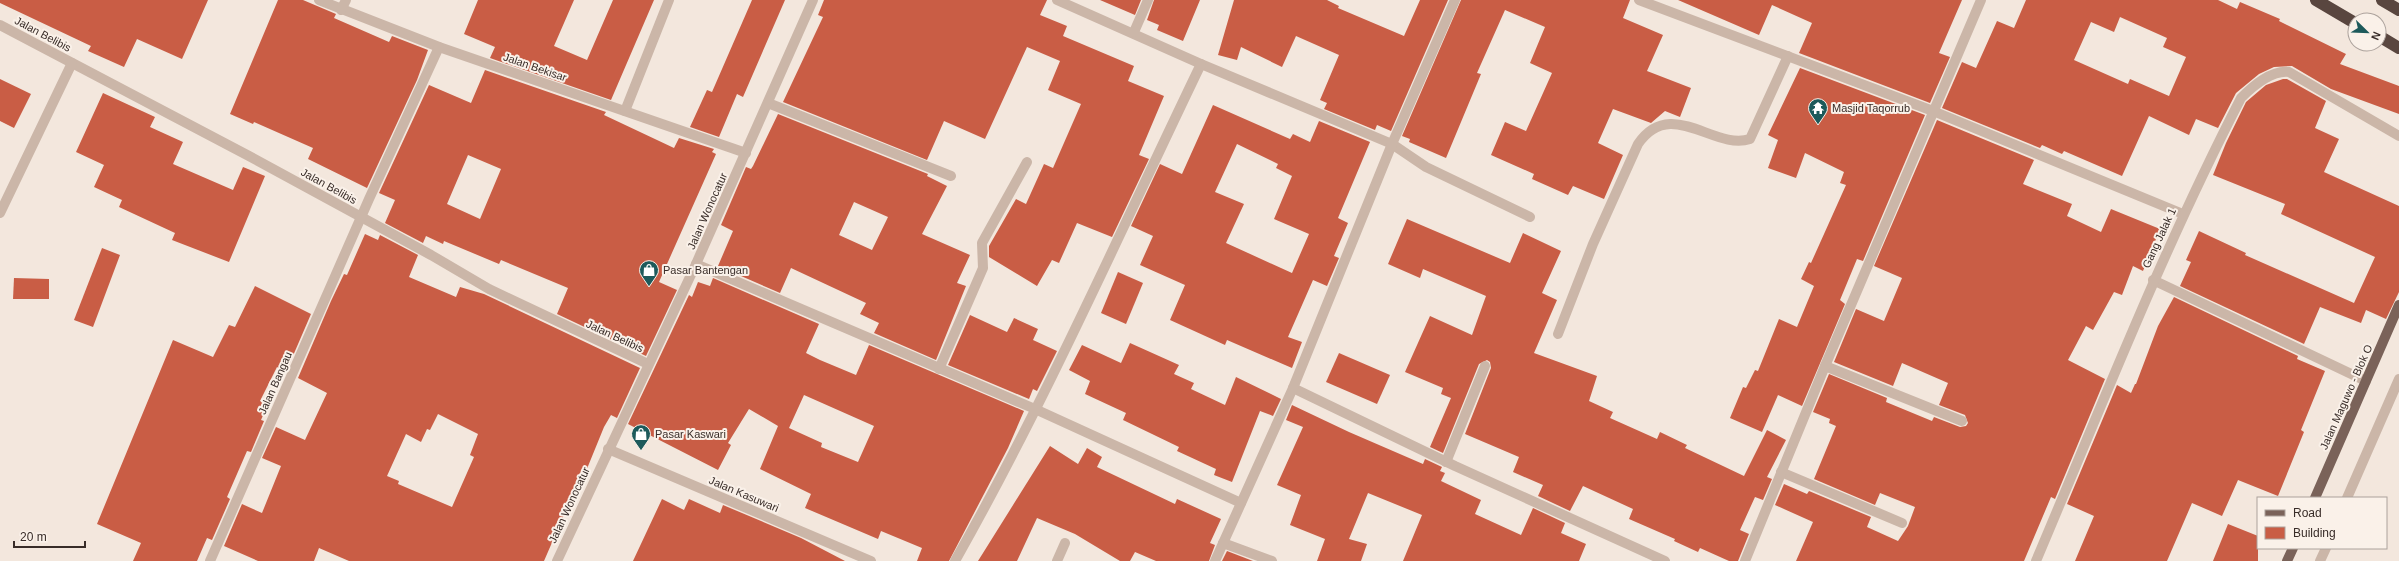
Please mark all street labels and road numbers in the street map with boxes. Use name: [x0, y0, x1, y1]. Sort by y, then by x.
street label: Jalan Belibis: [13, 14, 74, 54]
street label: Jalan Bekisar: [502, 51, 568, 84]
street label: Jalan Belibis: [299, 166, 359, 206]
street label: Jalan Wonocatur: [685, 171, 729, 251]
street label: Gang Jalak 1: [2140, 206, 2178, 270]
street label: Jalan Belibis: [584, 318, 646, 355]
street label: Jalan Maguwo - Blok O: [2317, 342, 2375, 451]
street label: Jalan Bangau: [256, 350, 294, 416]
street label: Jalan Wonocatur: [546, 465, 592, 545]
street label: Jalan Kasuwari: [707, 474, 781, 514]

